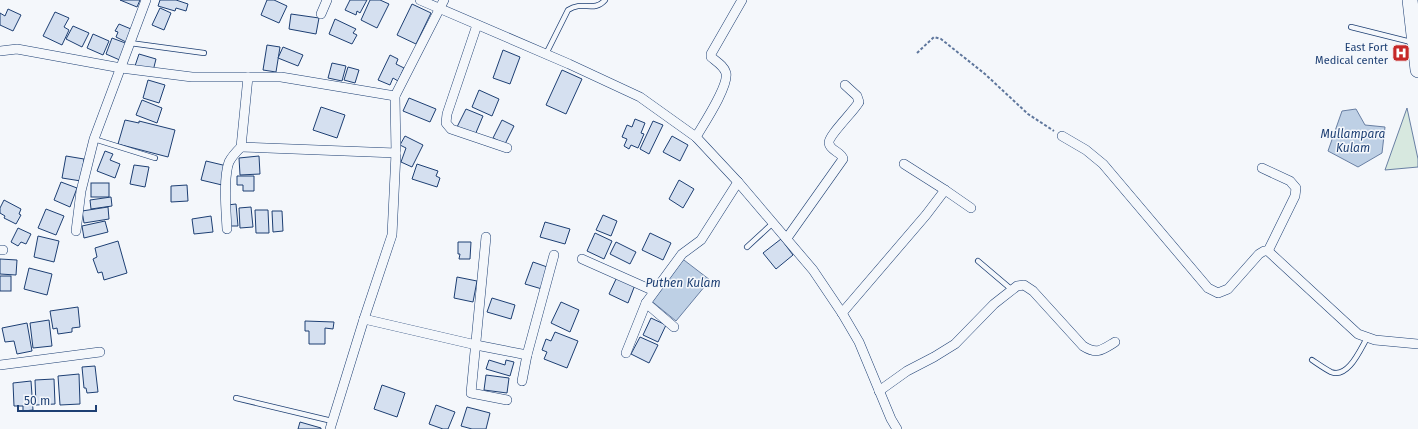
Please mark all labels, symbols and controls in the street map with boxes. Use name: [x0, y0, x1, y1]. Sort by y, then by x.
place label: East Fort Medical center: [1315, 41, 1389, 67]
hospital icon: East Fort Medical center: [1391, 43, 1411, 63]
water label: Mullampara Kulam: [1321, 127, 1386, 155]
water label: Puthen Kulam: [645, 276, 721, 290]
scale bar: [18, 387, 96, 413]
text: 50 m: [24, 394, 50, 408]

